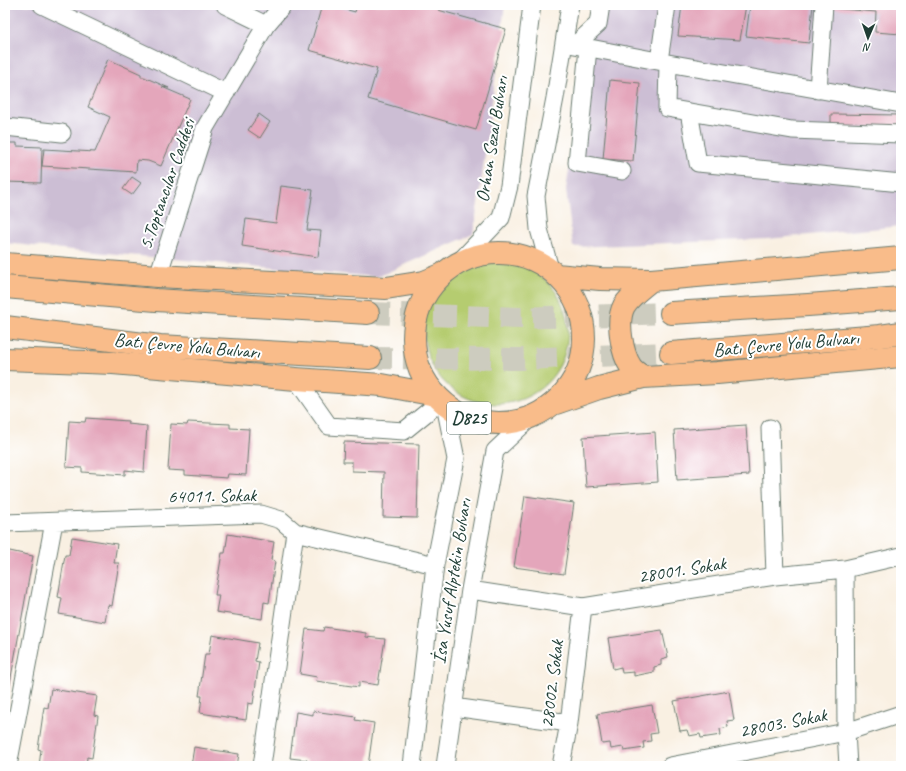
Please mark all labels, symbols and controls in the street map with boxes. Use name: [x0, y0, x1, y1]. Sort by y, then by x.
north arrow: [848, 18, 888, 58]
text: N: [862, 41, 871, 55]
street label: Orhan Sezal Bulvarı: [470, 73, 514, 204]
street label: 5.Toptancılar Caddesi: [133, 113, 201, 253]
street label: Batı Çevre Yolu Bulvarı: [712, 326, 861, 362]
street label: Batı Çevre Yolu Bulvarı: [113, 328, 262, 364]
road number: D825: [447, 402, 491, 434]
street label: 64011. Sokak: [168, 483, 257, 509]
street label: İsa Yusuf Alptekin Bulvarı: [427, 495, 477, 665]
street label: 28001. Sokak: [636, 551, 729, 589]
street label: 28002. Sokak: [535, 638, 569, 729]
street label: 28003. Sokak: [737, 703, 830, 743]

